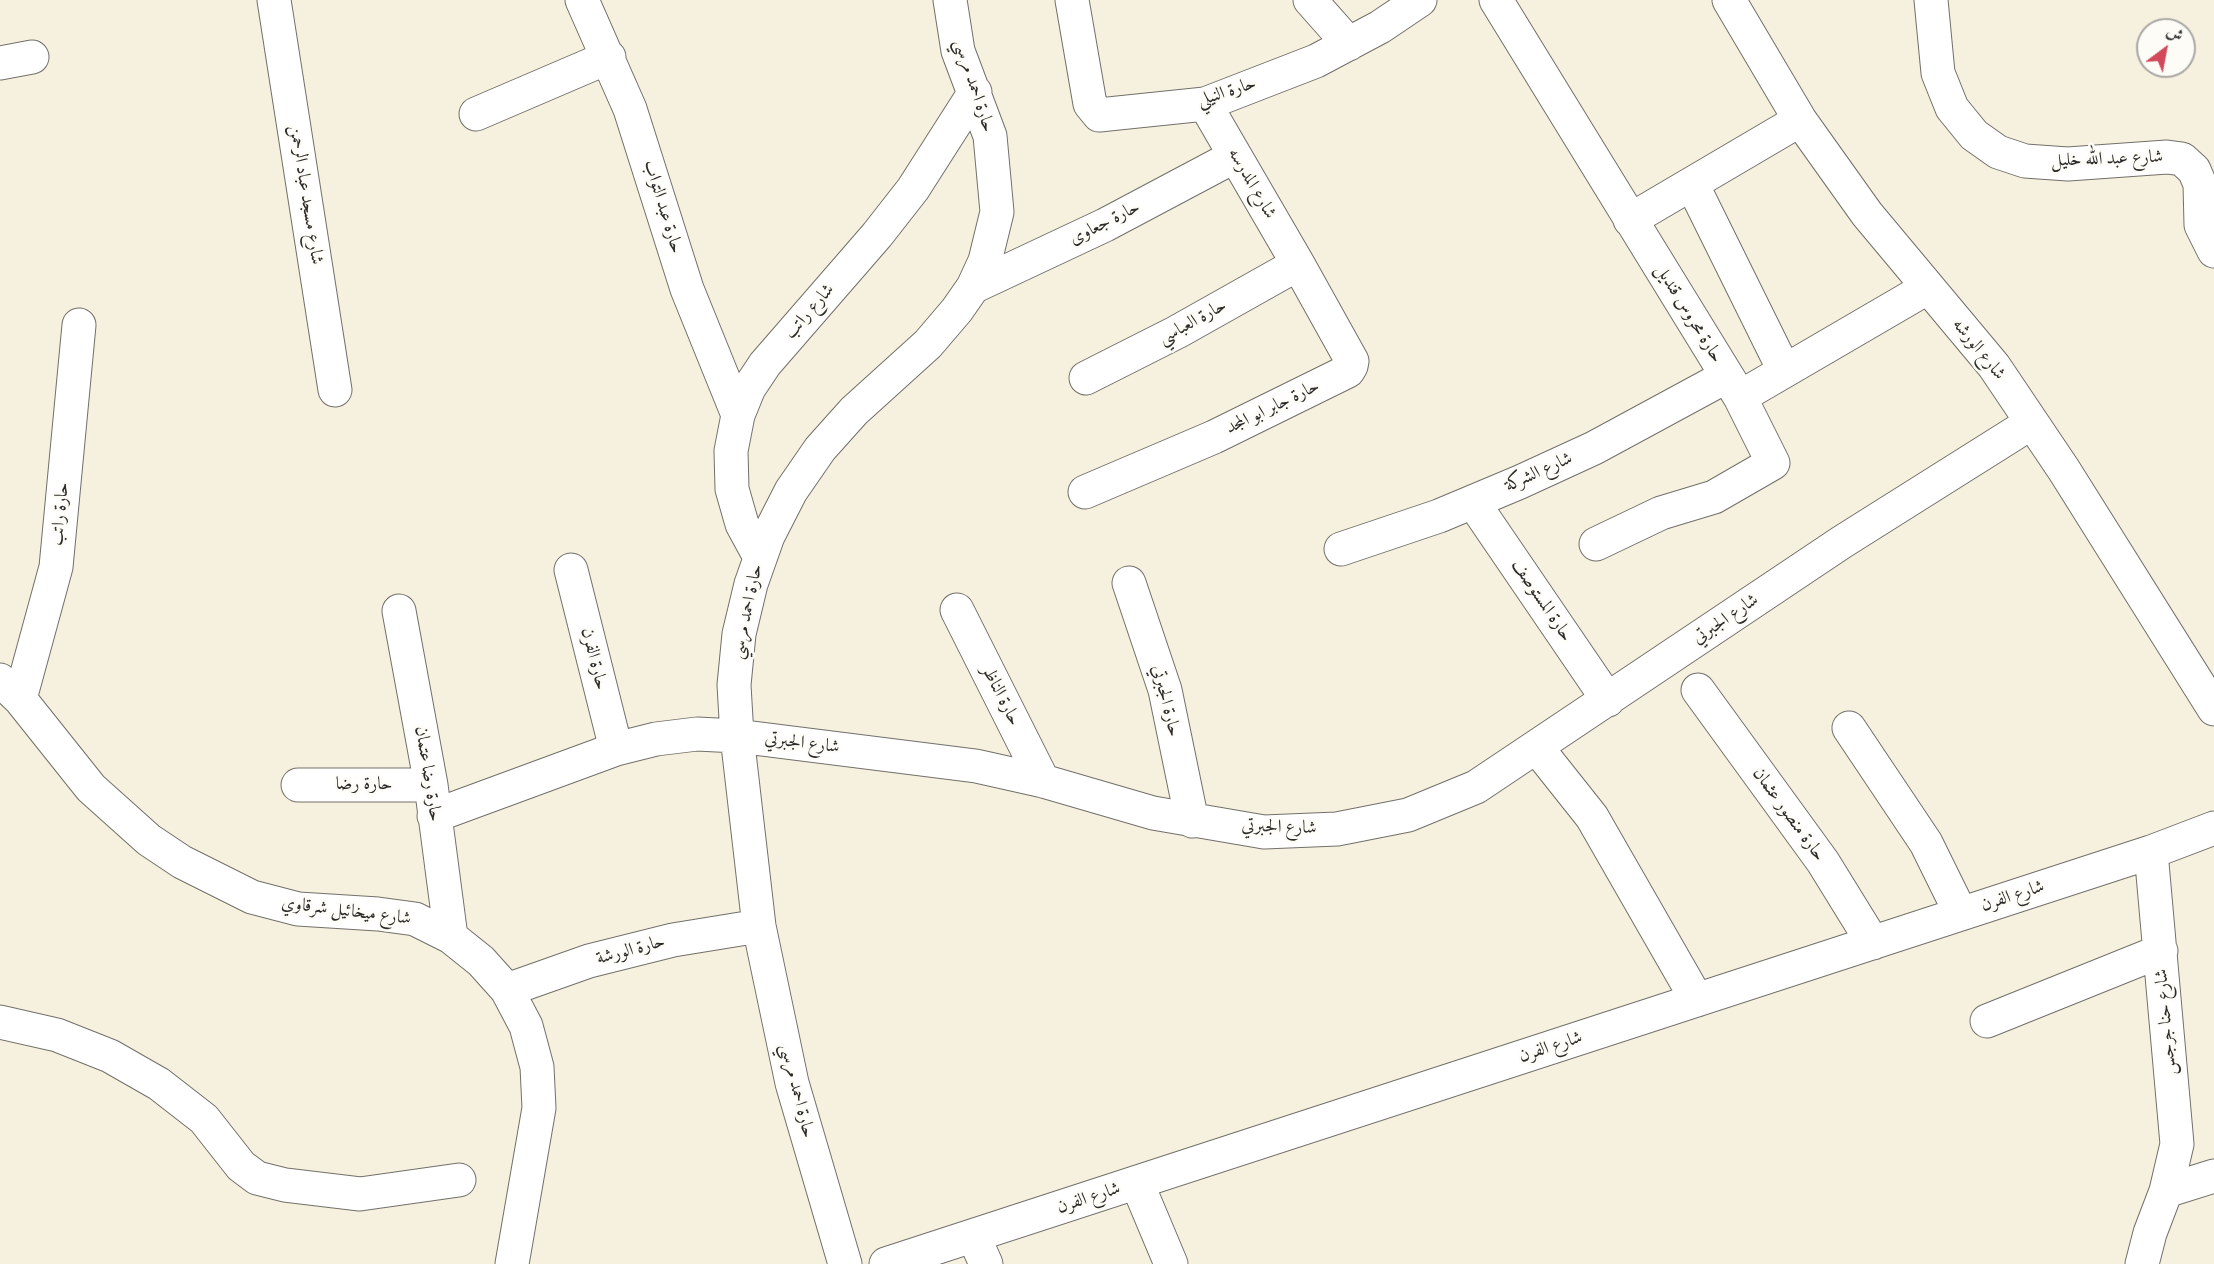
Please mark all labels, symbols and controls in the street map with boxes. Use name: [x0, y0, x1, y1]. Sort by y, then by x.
north arrow: [2136, 18, 2196, 78]
text: ش: [2162, 22, 2187, 47]
street label: حارة احمد مرسي: [948, 37, 998, 135]
street label: حارة النيلي: [1195, 73, 1259, 113]
street label: شارع مسجد عباد الرحمن: [283, 124, 327, 266]
street label: شارع المدرسه: [1222, 145, 1280, 223]
street label: شارع عبد الله خليل: [2051, 147, 2163, 173]
street label: حارة عبد التواب: [638, 158, 686, 256]
street label: حارة جعاوى: [1066, 197, 1144, 251]
street label: حارة محروس قنديل: [1649, 261, 1727, 367]
street label: شارع راتب: [780, 280, 840, 344]
street label: حارة العباسي: [1155, 296, 1231, 350]
street label: شارع الورشه: [1947, 315, 2009, 385]
street label: حارة جابر ابو المجد: [1223, 376, 1323, 440]
street label: شارع الشركة: [1502, 449, 1576, 497]
street label: حارة راتب: [47, 481, 75, 547]
street label: حارة المستوصف: [1506, 556, 1576, 646]
street label: حارة احمد مرسي: [727, 563, 769, 661]
street label: شارع الجبرتي: [1689, 590, 1763, 650]
street label: حارة الفرن: [575, 626, 611, 692]
street label: حارة الناظر: [976, 662, 1024, 730]
street label: حارة الجبرتي: [1146, 663, 1184, 739]
street label: حارة رضا عتمان: [409, 725, 445, 823]
street label: شارع الجبرتي: [763, 729, 841, 759]
street label: حارة منصور عثمان: [1747, 764, 1829, 866]
street label: حارة رضا: [336, 774, 392, 796]
street label: شارع الجبرتي: [1241, 816, 1317, 840]
street label: شارع الفرن: [1979, 877, 2047, 917]
street label: شارع ميخائيل شرقاوي: [280, 893, 412, 931]
street label: حارة الورشة: [594, 931, 668, 971]
street label: شارع حنا جرجس: [2152, 968, 2182, 1076]
street label: شارع الفرن: [1517, 1028, 1585, 1068]
street label: حارة احمد مرسي: [774, 1042, 818, 1140]
street label: شارع الفرن: [1055, 1179, 1123, 1219]

